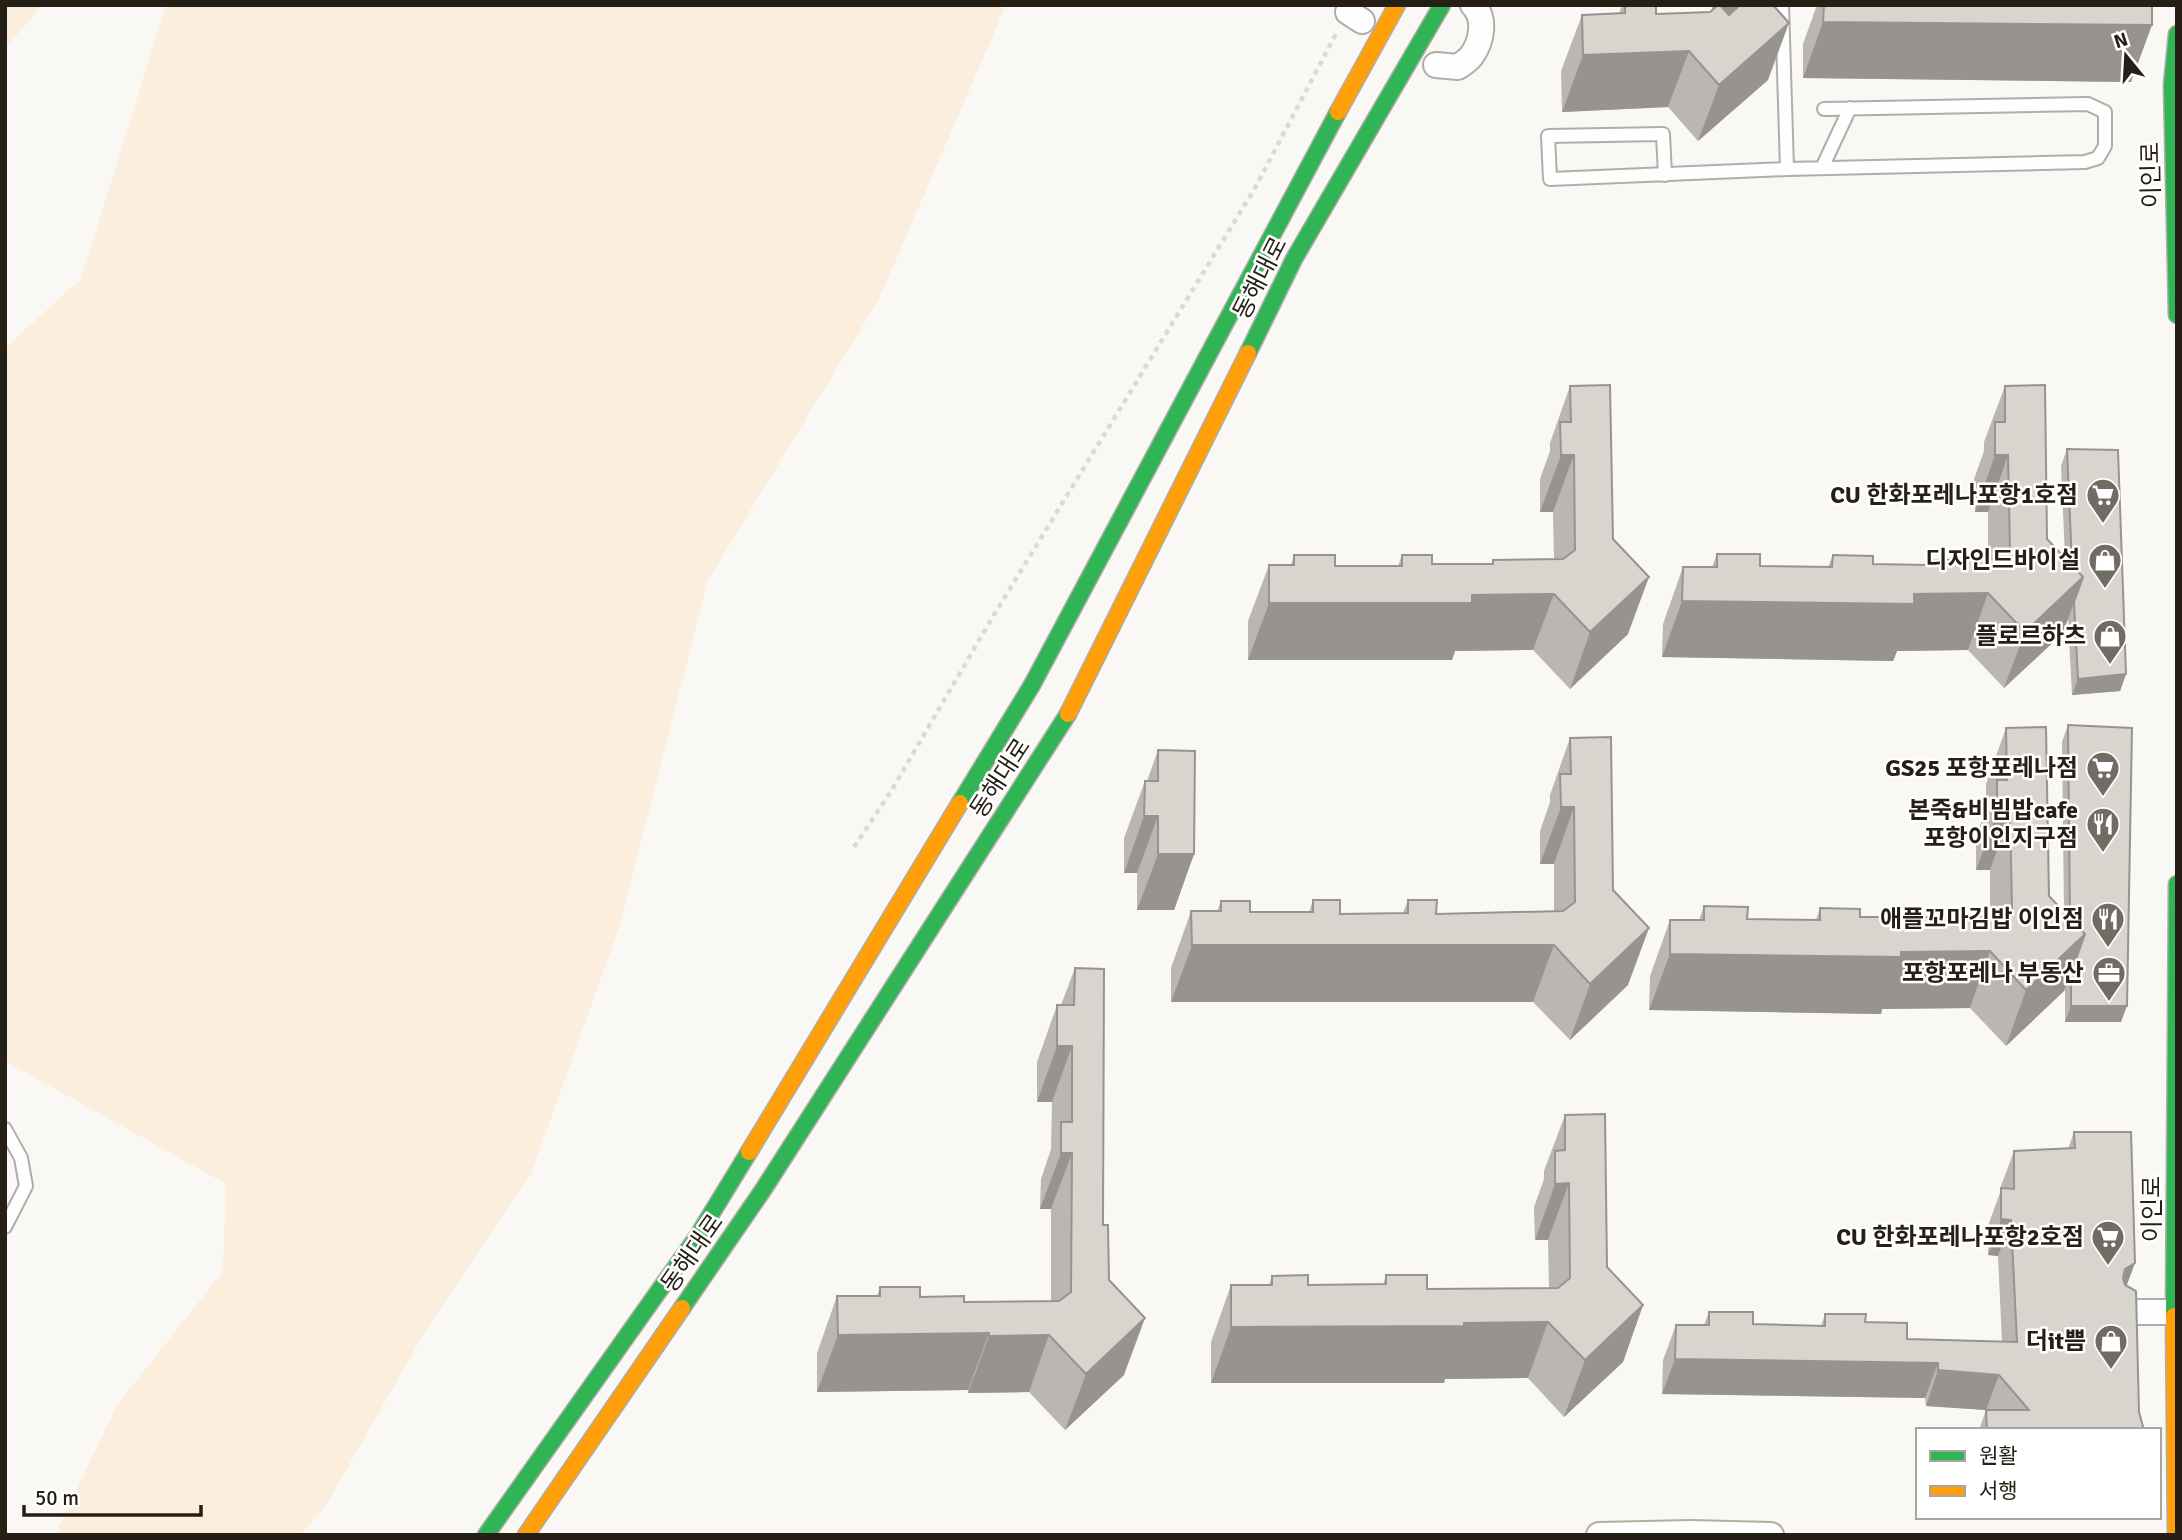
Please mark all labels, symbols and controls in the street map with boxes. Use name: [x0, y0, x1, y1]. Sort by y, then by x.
north arrow: [2091, 21, 2161, 91]
text: N: [2111, 27, 2131, 54]
street label: 이인로: [2135, 142, 2167, 208]
street label: 동해대로: [1227, 232, 1293, 324]
supermarket icon: CU 한화포레나포항1호점: [2084, 476, 2122, 525]
place label: CU 한화포레나포항1호점: [1830, 480, 2078, 510]
shop icon: 디자인드바이설: [2086, 541, 2124, 590]
place label: 디자인드바이설: [1925, 545, 2080, 575]
shop icon: 플로르하츠: [2091, 617, 2129, 666]
place label: 플로르하츠: [1976, 621, 2086, 651]
street label: 동해대로: [963, 733, 1037, 823]
supermarket icon: GS25 포항포레나점: [2084, 749, 2122, 798]
place label: GS25 포항포레나점: [1885, 753, 2078, 783]
place label: 본죽&비빔밥cafe 포항이인지구점: [1908, 795, 2078, 853]
restaurant icon: 본죽&비빔밥cafe 포항이인지구점: [2084, 805, 2122, 854]
restaurant icon: 애플꼬마김밥 이인점: [2089, 900, 2127, 949]
place label: 애플꼬마김밥 이인점: [1880, 904, 2084, 934]
office icon: 포항포레나 부동산: [2090, 954, 2128, 1003]
place label: 포항포레나 부동산: [1902, 958, 2084, 988]
street label: 이인로: [2137, 1176, 2167, 1242]
street label: 동해대로: [654, 1208, 730, 1298]
supermarket icon: CU 한화포레나포항2호점: [2089, 1218, 2127, 1267]
place label: CU 한화포레나포항2호점: [1836, 1222, 2084, 1252]
shop icon: 더it쁨: [2092, 1322, 2130, 1371]
place label: 더it쁨: [2026, 1326, 2086, 1356]
legend: [1916, 1428, 2161, 1519]
text: 원활: [1979, 1443, 2018, 1469]
scale bar: [24, 1474, 201, 1518]
text: 서행: [1979, 1478, 2018, 1504]
text: 50 m: [35, 1485, 79, 1511]

